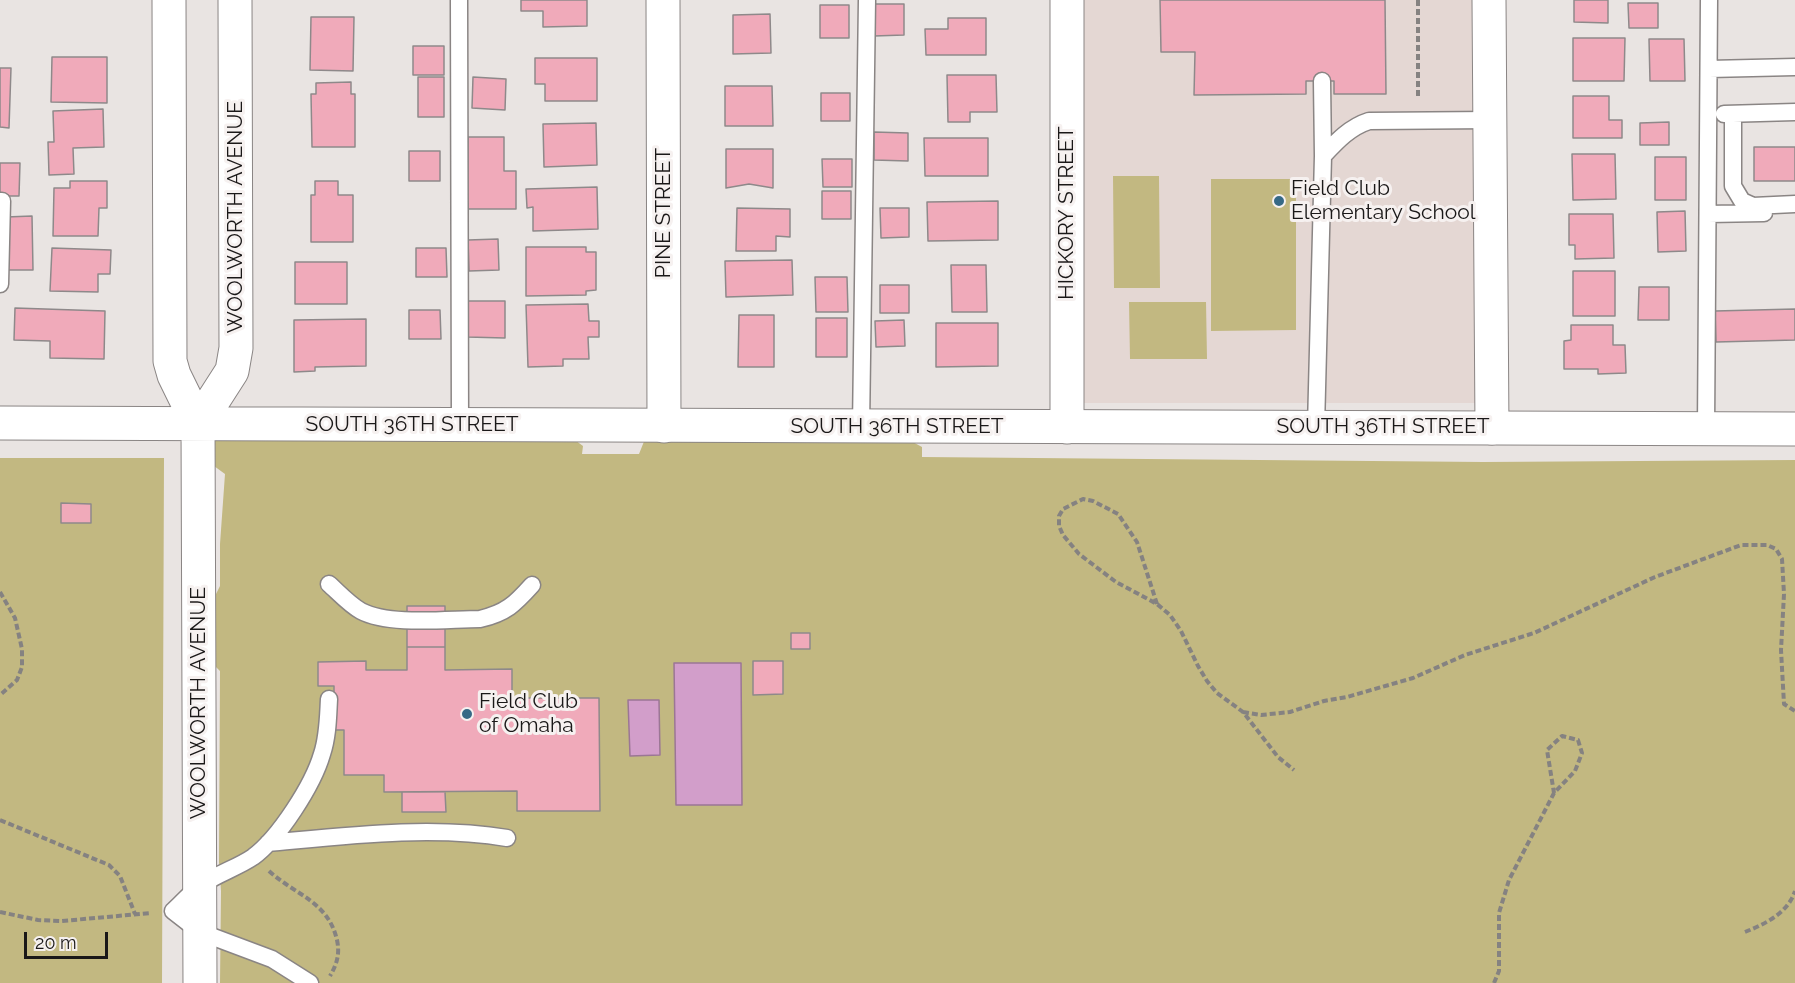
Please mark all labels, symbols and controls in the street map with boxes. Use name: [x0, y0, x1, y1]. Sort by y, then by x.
street label: WOOLWORTH AVENUE: [223, 101, 249, 333]
street label: HICKORY STREET: [1054, 126, 1080, 300]
street label: PINE STREET: [651, 148, 677, 278]
place label: Field Club Elementary School: [1291, 176, 1475, 226]
marker: Field Club Elementary School: [1272, 194, 1286, 208]
street label: SOUTH 36TH STREET: [305, 412, 519, 438]
street label: SOUTH 36TH STREET: [790, 414, 1004, 440]
street label: SOUTH 36TH STREET: [1276, 414, 1490, 440]
street label: WOOLWORTH AVENUE: [186, 587, 212, 819]
place label: Field Club of Omaha: [479, 689, 578, 739]
marker: Field Club of Omaha: [460, 707, 474, 721]
scale bar: [27, 920, 111, 958]
text: 20 m: [35, 932, 77, 953]

